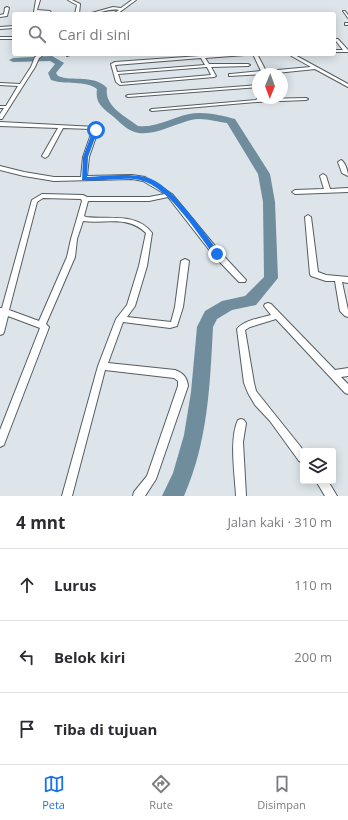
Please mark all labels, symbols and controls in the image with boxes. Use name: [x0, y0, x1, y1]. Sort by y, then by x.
search box: [12, 12, 336, 56]
icon: search: [26, 23, 48, 45]
text: Cari di sini: [58, 24, 130, 44]
north arrow: [252, 68, 288, 104]
route start: [87, 121, 105, 139]
route end: [208, 245, 226, 263]
map controls: [300, 448, 336, 484]
button: layers: [300, 448, 336, 484]
text: 4 mnt: [16, 511, 65, 534]
text: Jalan kaki · 310 m: [227, 513, 332, 531]
icon: ahead: [16, 574, 38, 596]
text: Lurus: [54, 575, 96, 595]
text: 110 m: [294, 576, 332, 594]
icon: left: [16, 646, 38, 668]
text: Belok kiri: [54, 647, 125, 667]
text: 200 m: [294, 648, 332, 666]
icon: arrive: [16, 718, 38, 740]
text: Tiba di tujuan: [54, 719, 157, 739]
tab: Peta: [42, 773, 65, 812]
tab: Rute: [149, 773, 173, 812]
tab: Disimpan: [257, 773, 306, 812]

